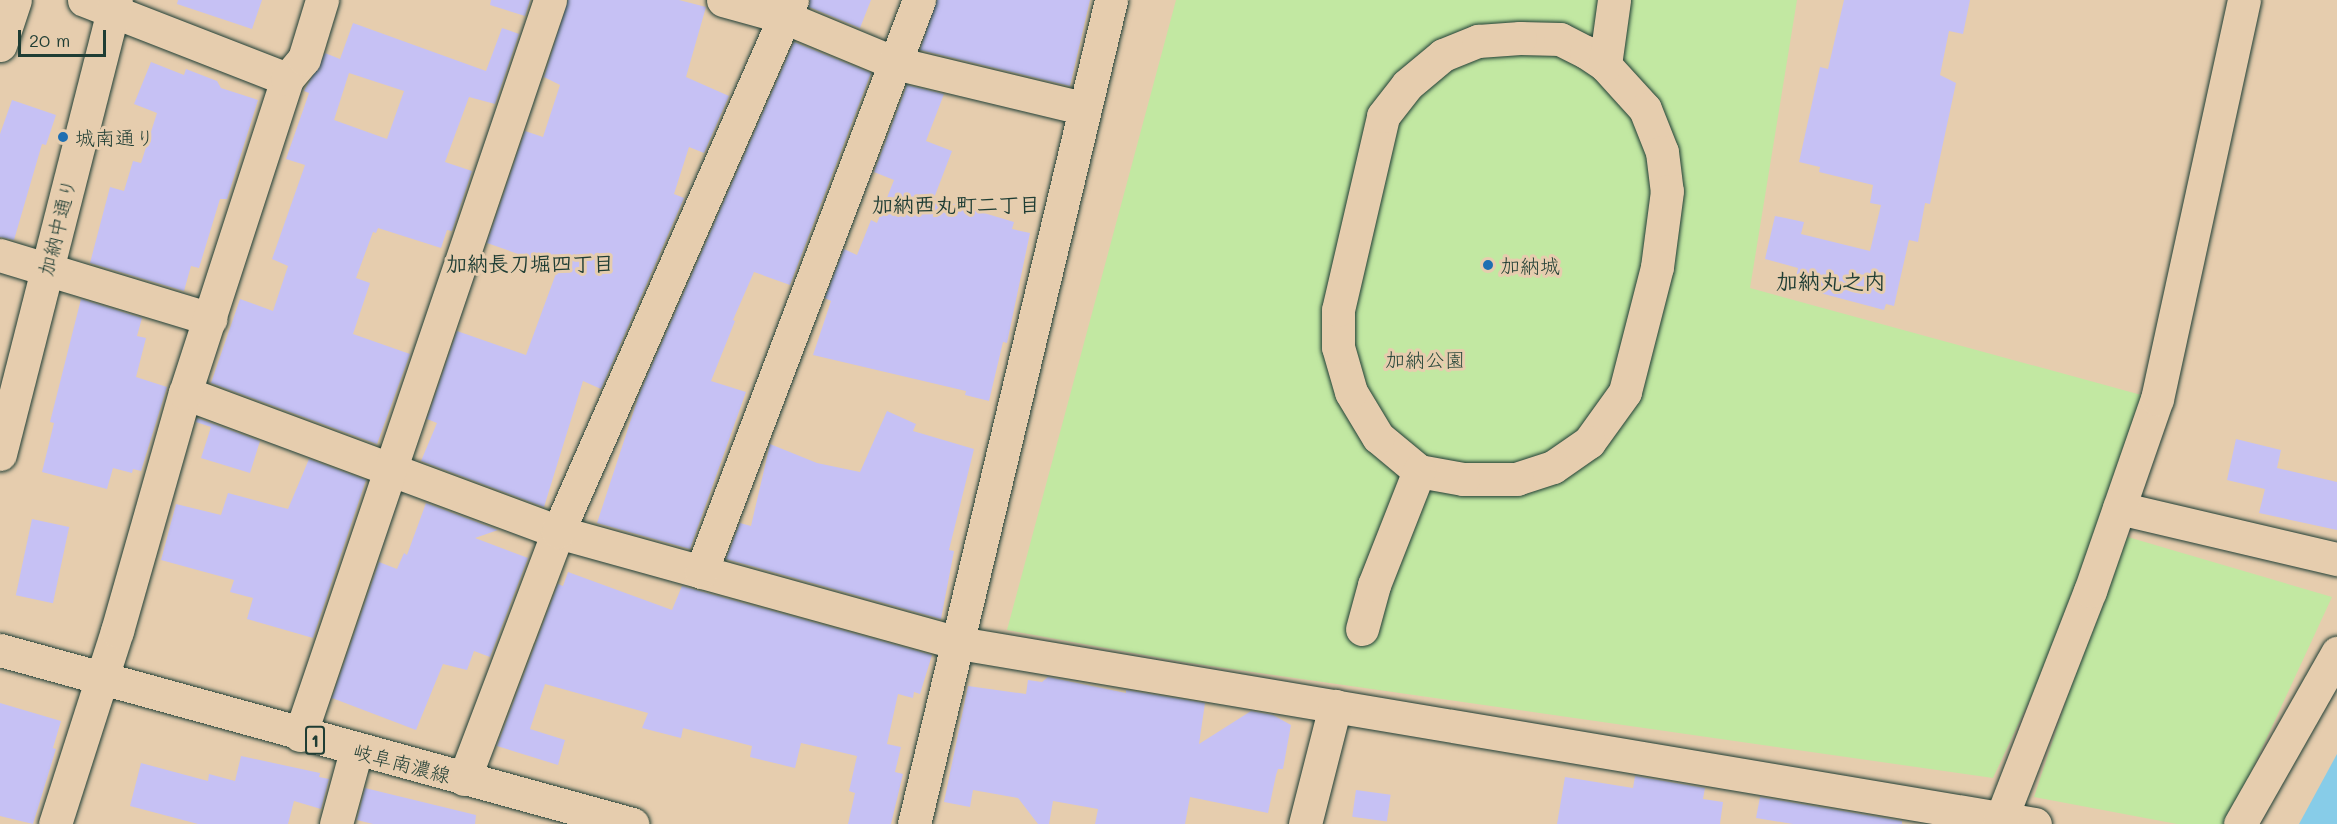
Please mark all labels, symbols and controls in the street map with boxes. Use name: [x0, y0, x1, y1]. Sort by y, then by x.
scale bar: [21, 18, 110, 56]
text: 20 m: [29, 28, 70, 52]
place label: 城南通り: [75, 125, 155, 149]
marker: 城南通り: [56, 130, 70, 144]
street label: 加納中通り: [33, 176, 81, 278]
district label: 加納西丸町二丁目: [872, 191, 1040, 217]
district label: 加納長刀堀四丁目: [446, 250, 614, 276]
place label: 加納城: [1500, 253, 1560, 277]
marker: 加納城: [1481, 258, 1495, 272]
district label: 加納丸之内: [1776, 268, 1886, 294]
park label: 加納公園: [1385, 347, 1465, 371]
road number: 1: [304, 725, 326, 755]
street label: 岐阜南濃線: [351, 738, 453, 788]

